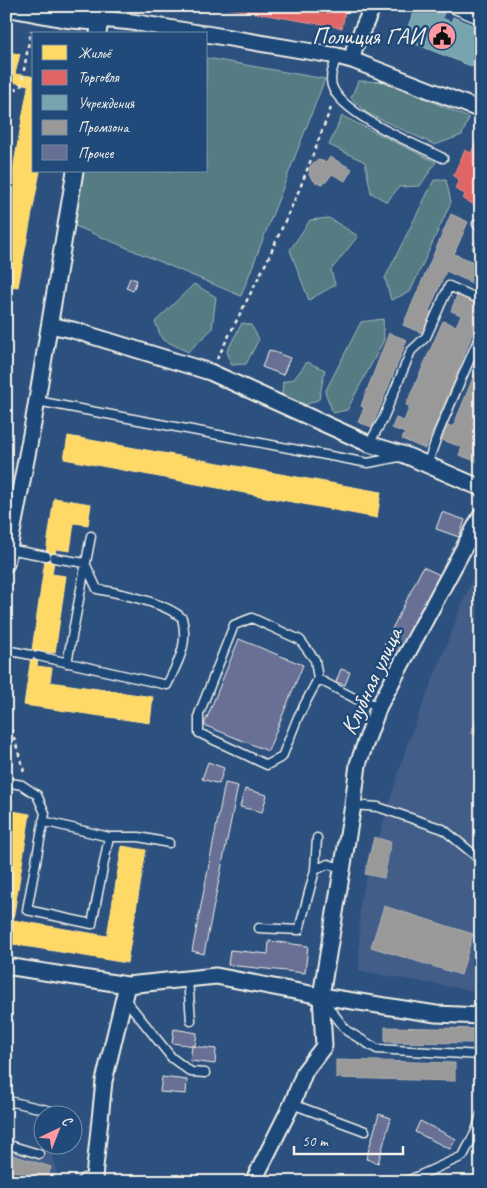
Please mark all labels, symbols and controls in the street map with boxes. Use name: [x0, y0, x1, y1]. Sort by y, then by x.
place label: Полиция ГАИ: [312, 21, 427, 51]
public building icon: Полиция ГАИ: [427, 21, 457, 51]
legend: [32, 32, 208, 172]
text: Жильё: [78, 44, 113, 63]
text: Торговля: [78, 68, 121, 87]
text: Учреждения: [78, 94, 135, 113]
text: Промзона: [78, 118, 130, 137]
text: Прочее: [78, 144, 114, 163]
street label: Клубная улица: [333, 621, 410, 739]
north arrow: [32, 1106, 82, 1156]
text: С: [58, 1112, 76, 1131]
scale bar: [294, 1123, 403, 1155]
text: 50 m: [302, 1132, 329, 1151]

